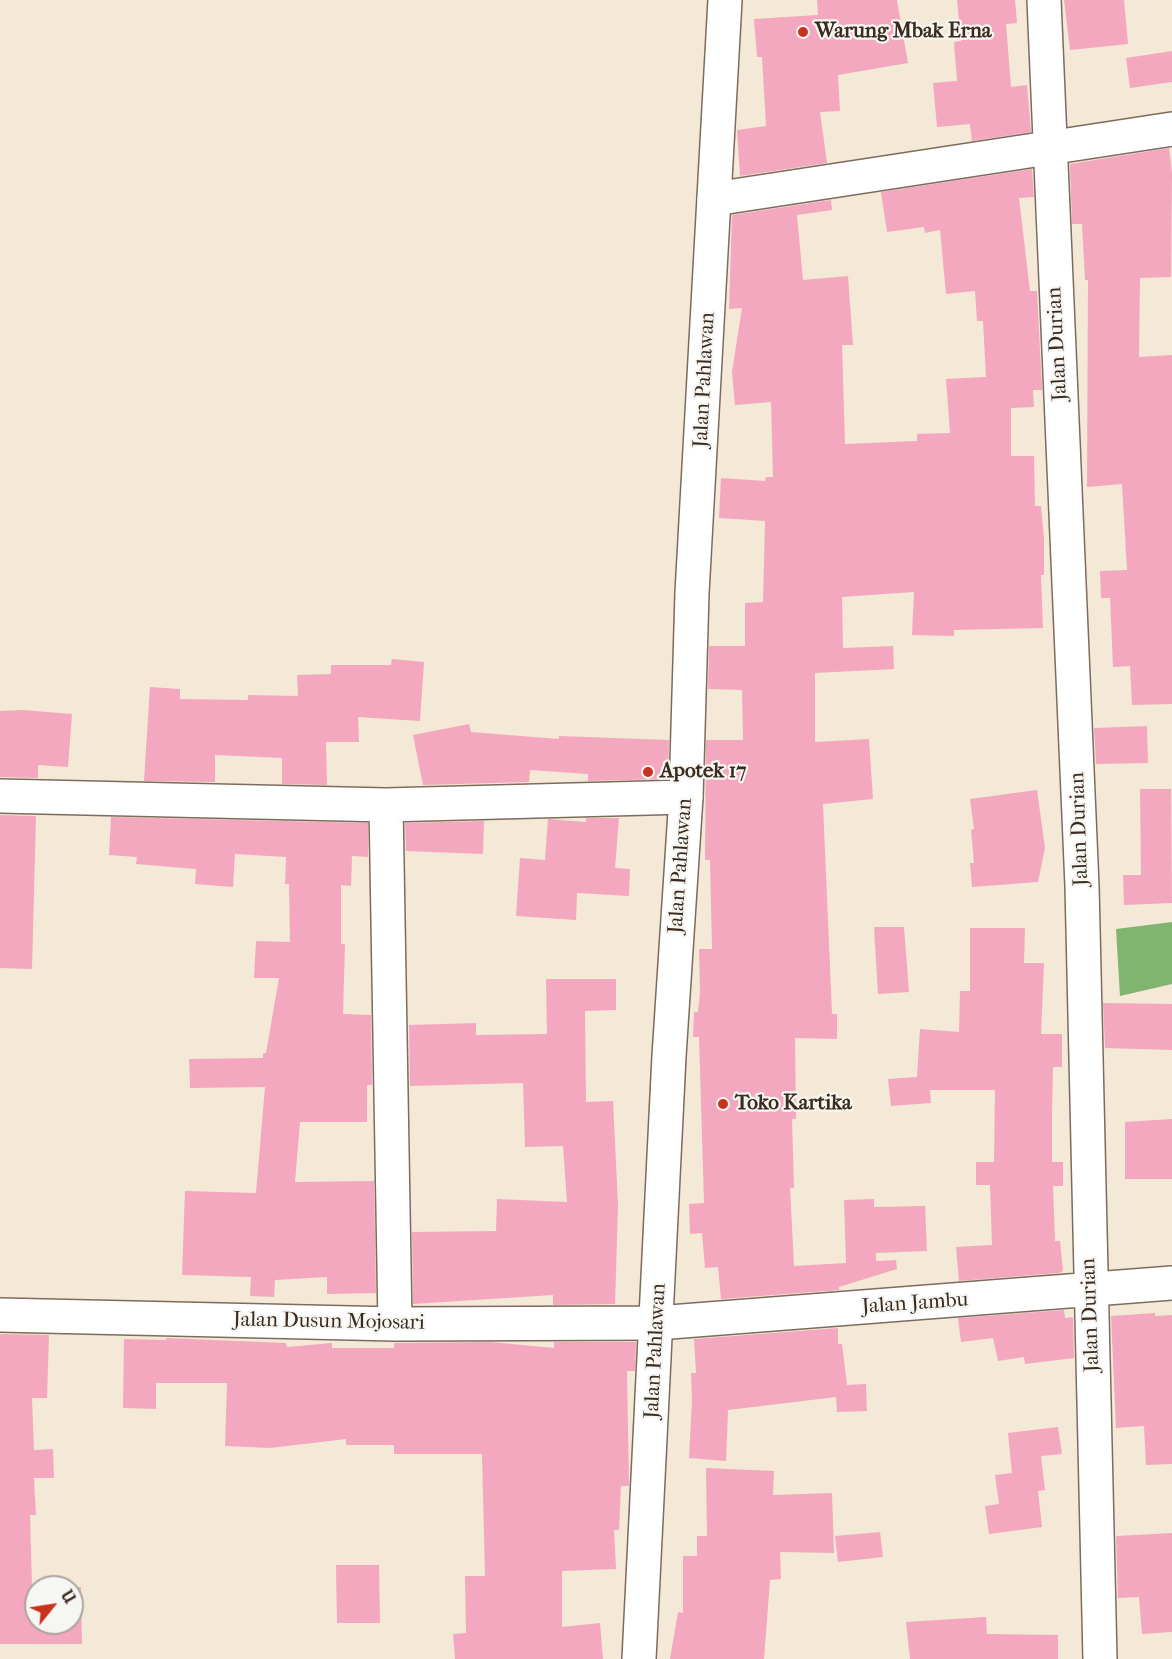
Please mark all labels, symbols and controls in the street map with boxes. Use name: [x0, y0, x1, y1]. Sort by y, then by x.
place label: Warung Mbak Erna: [815, 19, 992, 45]
marker: Warung Mbak Erna: [796, 25, 810, 39]
street label: Jalan Durian: [1042, 286, 1074, 402]
street label: Jalan Pahlawan: [689, 312, 721, 448]
place label: Apotek 17: [660, 759, 746, 785]
marker: Apotek 17: [641, 765, 655, 779]
street label: Jalan Durian: [1065, 771, 1095, 887]
street label: Jalan Pahlawan: [664, 797, 698, 935]
place label: Toko Kartika: [735, 1091, 852, 1117]
marker: Toko Kartika: [716, 1097, 730, 1111]
street label: Jalan Durian: [1076, 1257, 1106, 1373]
street label: Jalan Pahlawan: [640, 1283, 672, 1419]
street label: Jalan Jambu: [861, 1288, 969, 1320]
street label: Jalan Dusun Mojosari: [233, 1308, 425, 1336]
north arrow: [24, 1575, 84, 1635]
text: U: [57, 1587, 80, 1607]

